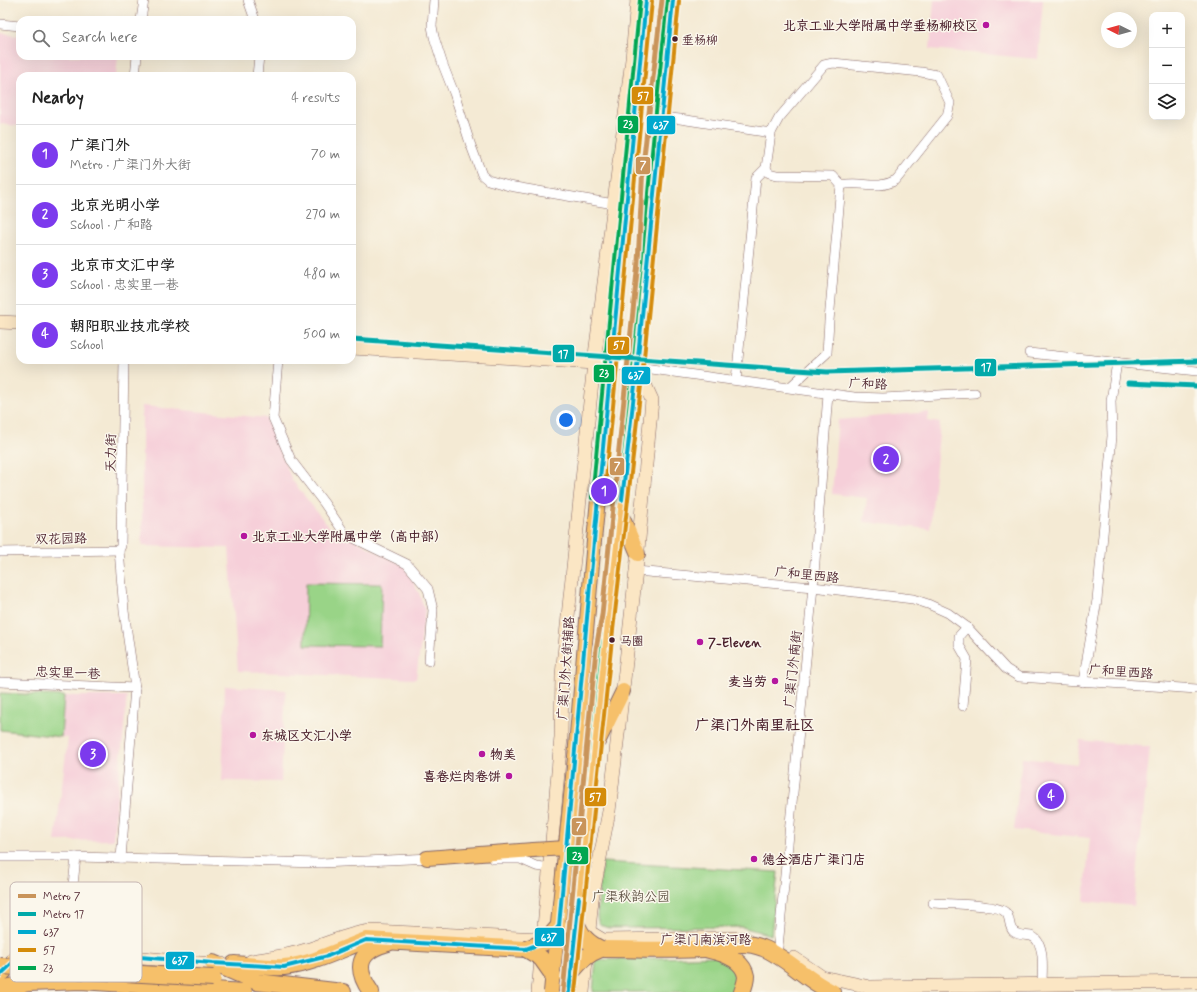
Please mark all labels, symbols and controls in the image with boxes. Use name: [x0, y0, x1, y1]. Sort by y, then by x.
north arrow: [1101, 12, 1137, 48]
map controls: [1149, 12, 1185, 120]
button: +: [1149, 12, 1185, 48]
search box: [16, 16, 356, 60]
place label: 北京工业大学附属中学垂杨柳校区: [783, 18, 978, 35]
marker: 北京工业大学附属中学垂杨柳校区: [981, 20, 991, 30]
icon: search: [30, 27, 52, 49]
text: Search here: [62, 28, 138, 48]
place label: 垂杨柳: [682, 33, 718, 49]
marker: 垂杨柳: [670, 34, 680, 44]
button: −: [1149, 48, 1185, 84]
button: layers: [1149, 84, 1185, 120]
line badge: 57: [631, 86, 654, 105]
text: Nearby: [32, 87, 84, 109]
text: 4 results: [291, 90, 340, 107]
text: 57: [637, 90, 650, 104]
line badge: 23: [617, 115, 639, 134]
line badge: 637: [646, 115, 676, 135]
text: 23: [623, 118, 633, 132]
text: 637: [653, 119, 670, 133]
text: 广渠门外: [70, 136, 130, 156]
text: 1: [42, 146, 48, 163]
text: 70 m: [311, 146, 340, 163]
line badge: 7: [635, 156, 651, 175]
text: Metro · 广渠门外大街: [70, 157, 191, 174]
text: 7: [640, 159, 647, 173]
text: 北京光明小学: [70, 196, 160, 216]
text: 2: [42, 206, 48, 223]
text: 270 m: [305, 206, 340, 223]
text: School · 广和路: [70, 217, 153, 234]
text: 北京市文汇中学: [70, 256, 175, 276]
text: 3: [42, 266, 48, 283]
text: 480 m: [304, 266, 340, 283]
text: School · 忠实里一巷: [70, 277, 179, 294]
text: 朝阳职业技术学校: [70, 317, 190, 337]
text: 4: [41, 326, 49, 343]
text: 500 m: [303, 326, 340, 343]
line badge: 57: [607, 336, 630, 355]
text: School: [70, 337, 104, 354]
text: 57: [613, 339, 626, 353]
line badge: 17: [552, 344, 575, 363]
text: 17: [558, 348, 569, 362]
line badge: 17: [974, 358, 997, 377]
text: 17: [981, 361, 992, 375]
line badge: 23: [593, 364, 615, 383]
line badge: 637: [621, 366, 651, 385]
text: 23: [599, 367, 609, 381]
text: 637: [628, 369, 645, 383]
street label: 广和路: [848, 375, 888, 394]
your location: [556, 410, 576, 430]
street label: 天力街: [103, 433, 120, 473]
pin: 2: [873, 444, 899, 474]
line badge: 7: [609, 457, 625, 476]
text: 7: [614, 460, 621, 474]
pin: 1: [591, 476, 617, 506]
place label: 北京工业大学附属中学（高中部）: [252, 529, 447, 546]
street label: 双花园路: [35, 531, 87, 548]
marker: 北京工业大学附属中学（高中部）: [239, 531, 249, 541]
street label: 广和里西路: [774, 564, 840, 587]
street label: 广渠门外大街辅路: [554, 616, 579, 721]
street label: 广渠门外南街: [781, 629, 806, 709]
place label: 马圈: [620, 634, 644, 650]
marker: 马圈: [607, 635, 617, 645]
place label: 7-Eleven: [708, 635, 762, 652]
marker: 7-Eleven: [695, 637, 705, 647]
street label: 广和里西路: [1088, 662, 1154, 683]
street label: 忠实里一巷: [35, 664, 101, 683]
place label: 麦当劳: [728, 674, 767, 691]
marker: 麦当劳: [770, 676, 780, 686]
district label: 广渠门外南里社区: [695, 716, 815, 736]
place label: 东城区文汇小学: [261, 728, 352, 745]
marker: 东城区文汇小学: [248, 730, 258, 740]
pin: 3: [80, 739, 106, 769]
place label: 物美: [490, 747, 516, 764]
marker: 物美: [477, 749, 487, 759]
place label: 喜卷烂肉卷饼: [423, 769, 501, 786]
marker: 喜卷烂肉卷饼: [504, 771, 514, 781]
pin: 4: [1038, 781, 1064, 811]
line badge: 57: [584, 787, 607, 807]
text: 57: [589, 791, 602, 805]
line badge: 7: [571, 817, 587, 836]
text: 7: [576, 820, 583, 834]
line badge: 23: [566, 846, 589, 865]
text: 23: [572, 850, 582, 864]
place label: 德全酒店广渠门店: [762, 852, 866, 869]
marker: 德全酒店广渠门店: [749, 854, 759, 864]
legend: [10, 882, 142, 982]
park label: 广渠秋韵公园: [592, 889, 670, 906]
text: Metro 7: [43, 890, 81, 904]
text: Metro 17: [43, 908, 85, 922]
text: 637: [43, 926, 59, 940]
line badge: 637: [534, 927, 565, 947]
text: 637: [541, 931, 558, 945]
street label: 广渠门南滨河路: [660, 932, 752, 949]
text: 57: [43, 944, 56, 958]
line badge: 637: [165, 951, 195, 970]
text: 637: [172, 954, 189, 968]
text: 23: [43, 962, 53, 976]

